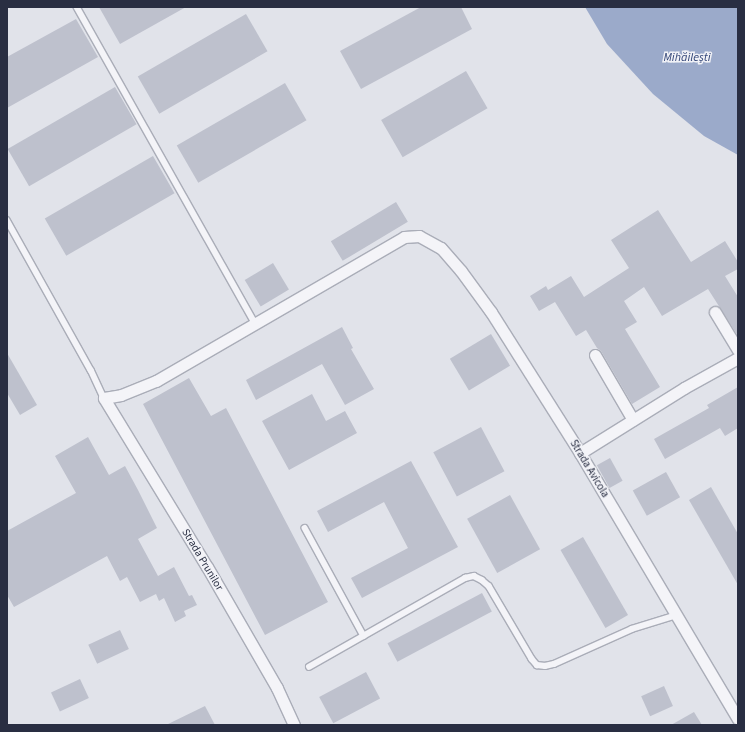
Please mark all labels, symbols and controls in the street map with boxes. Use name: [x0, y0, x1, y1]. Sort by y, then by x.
water label: Mihăilești: [663, 51, 711, 65]
street label: Strada Avicola: [567, 438, 611, 500]
street label: Strada Prunilor: [178, 527, 226, 593]

